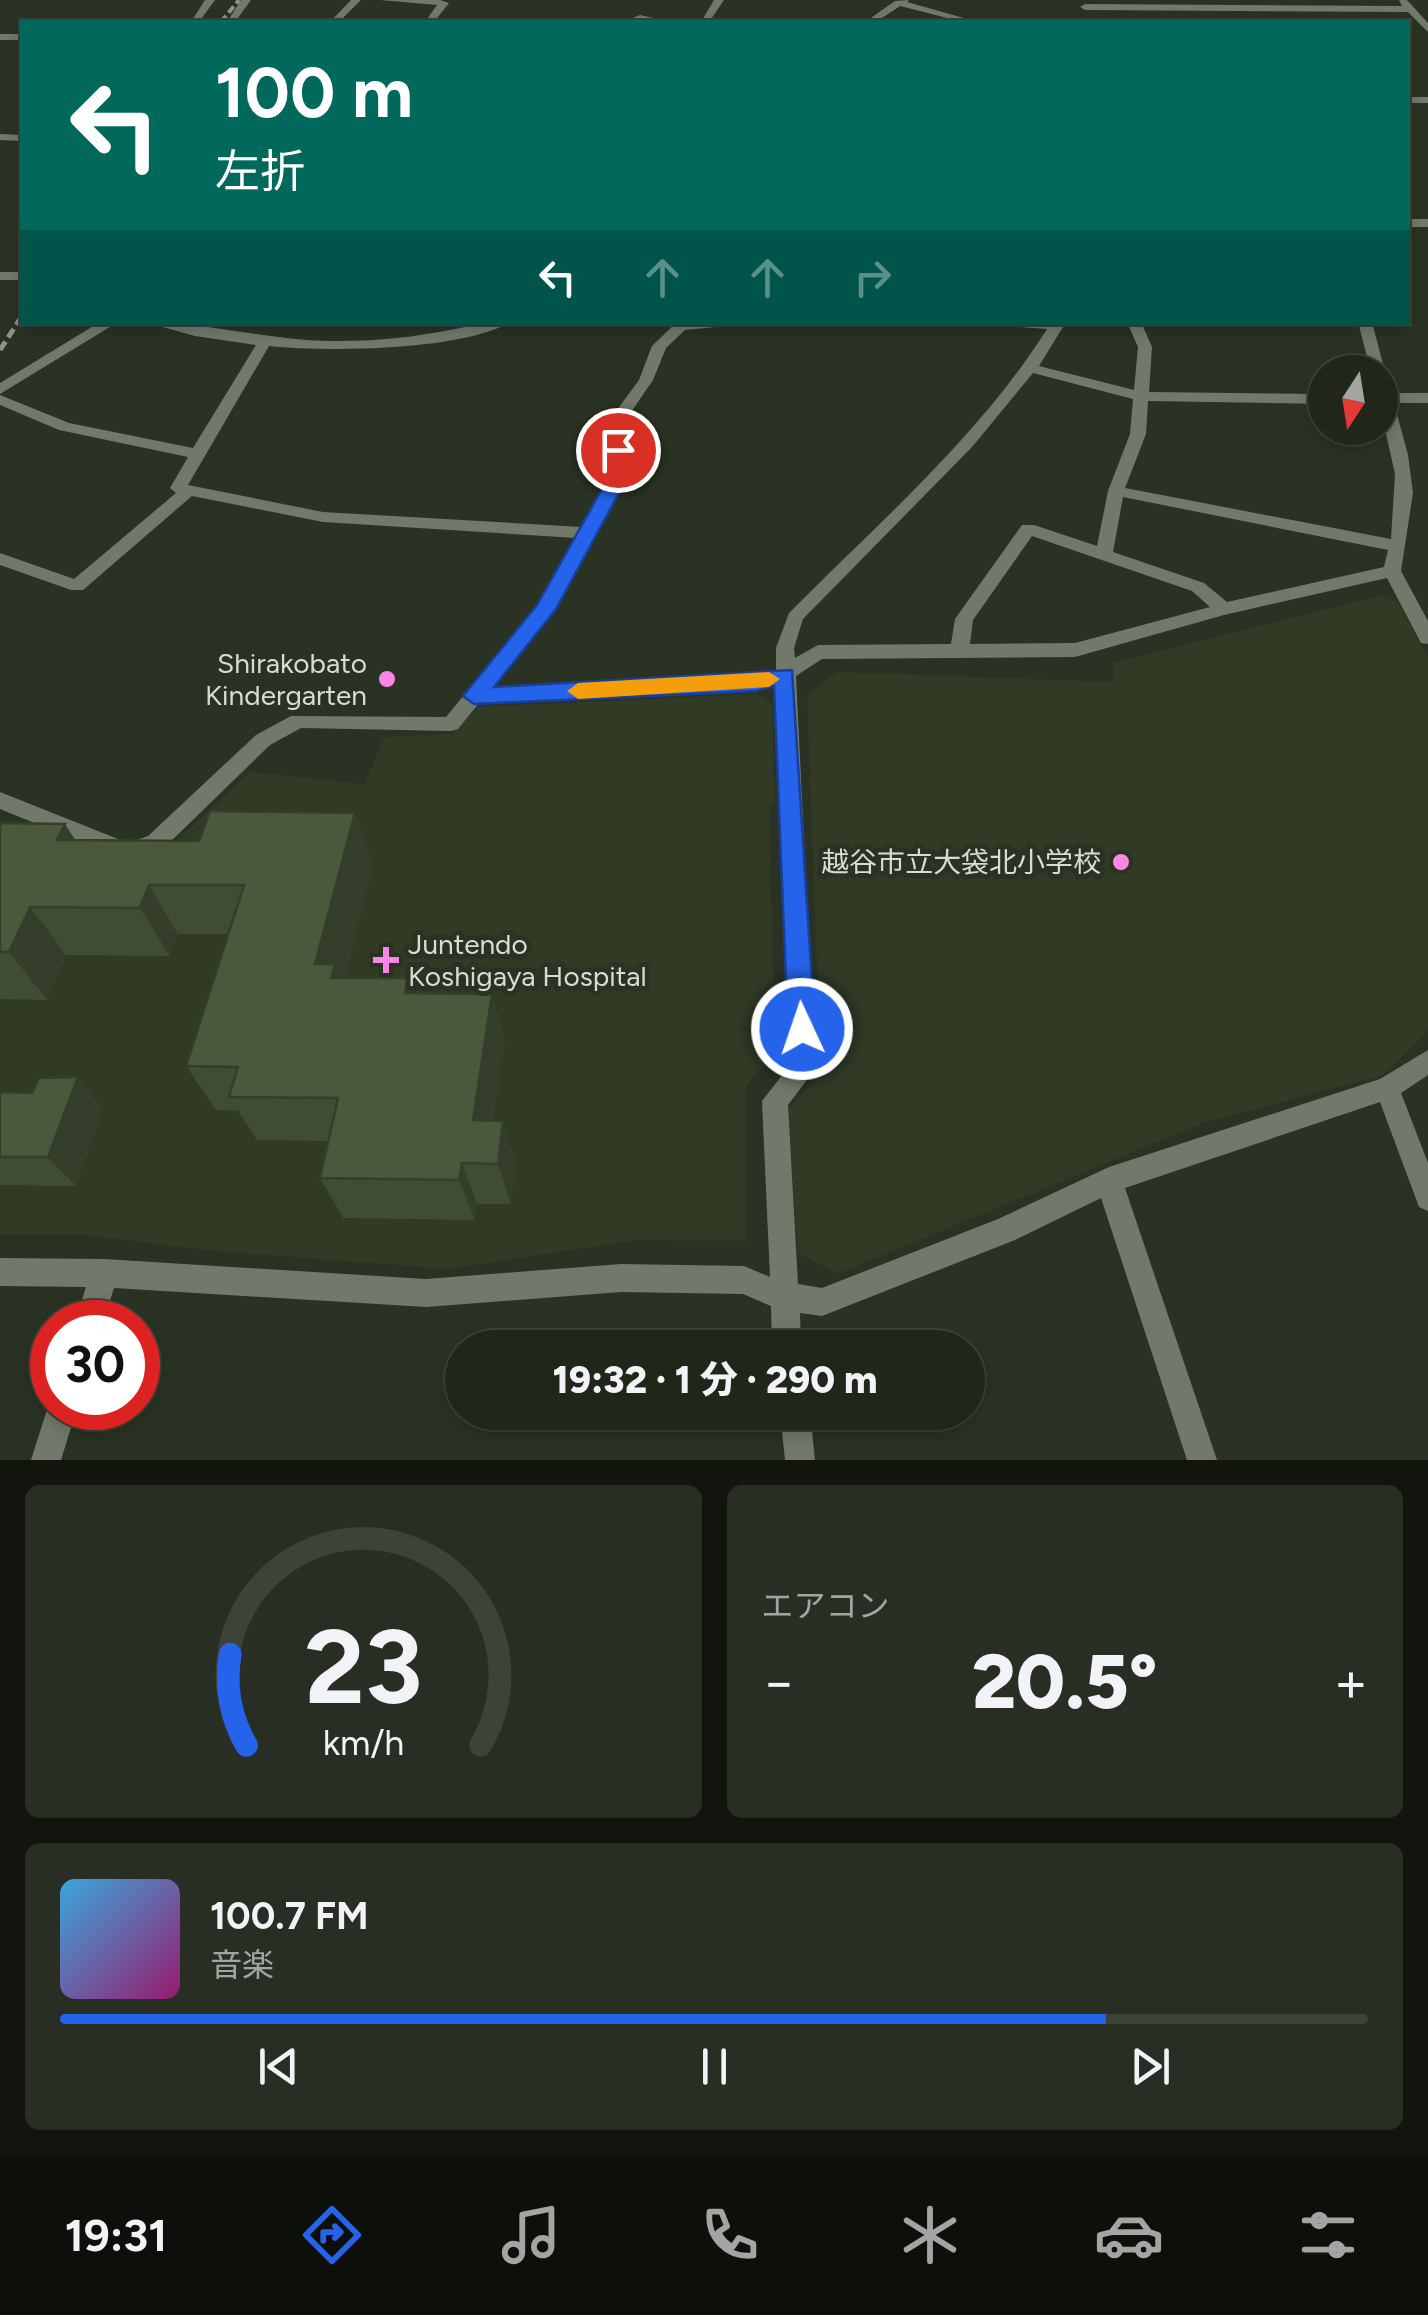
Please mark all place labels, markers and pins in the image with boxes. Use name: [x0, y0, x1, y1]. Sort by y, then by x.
pin: [576, 408, 661, 493]
place label: Shirakobato Kindergarten: [205, 646, 367, 712]
marker: Shirakobato Kindergarten: [376, 668, 398, 690]
place label: 越谷市立大袋北小学校: [821, 845, 1101, 879]
marker: 越谷市立大袋北小学校: [1110, 851, 1132, 873]
place label: Juntendo Koshigaya Hospital: [408, 927, 647, 993]
marker: Juntendo Koshigaya Hospital: [373, 947, 399, 973]

